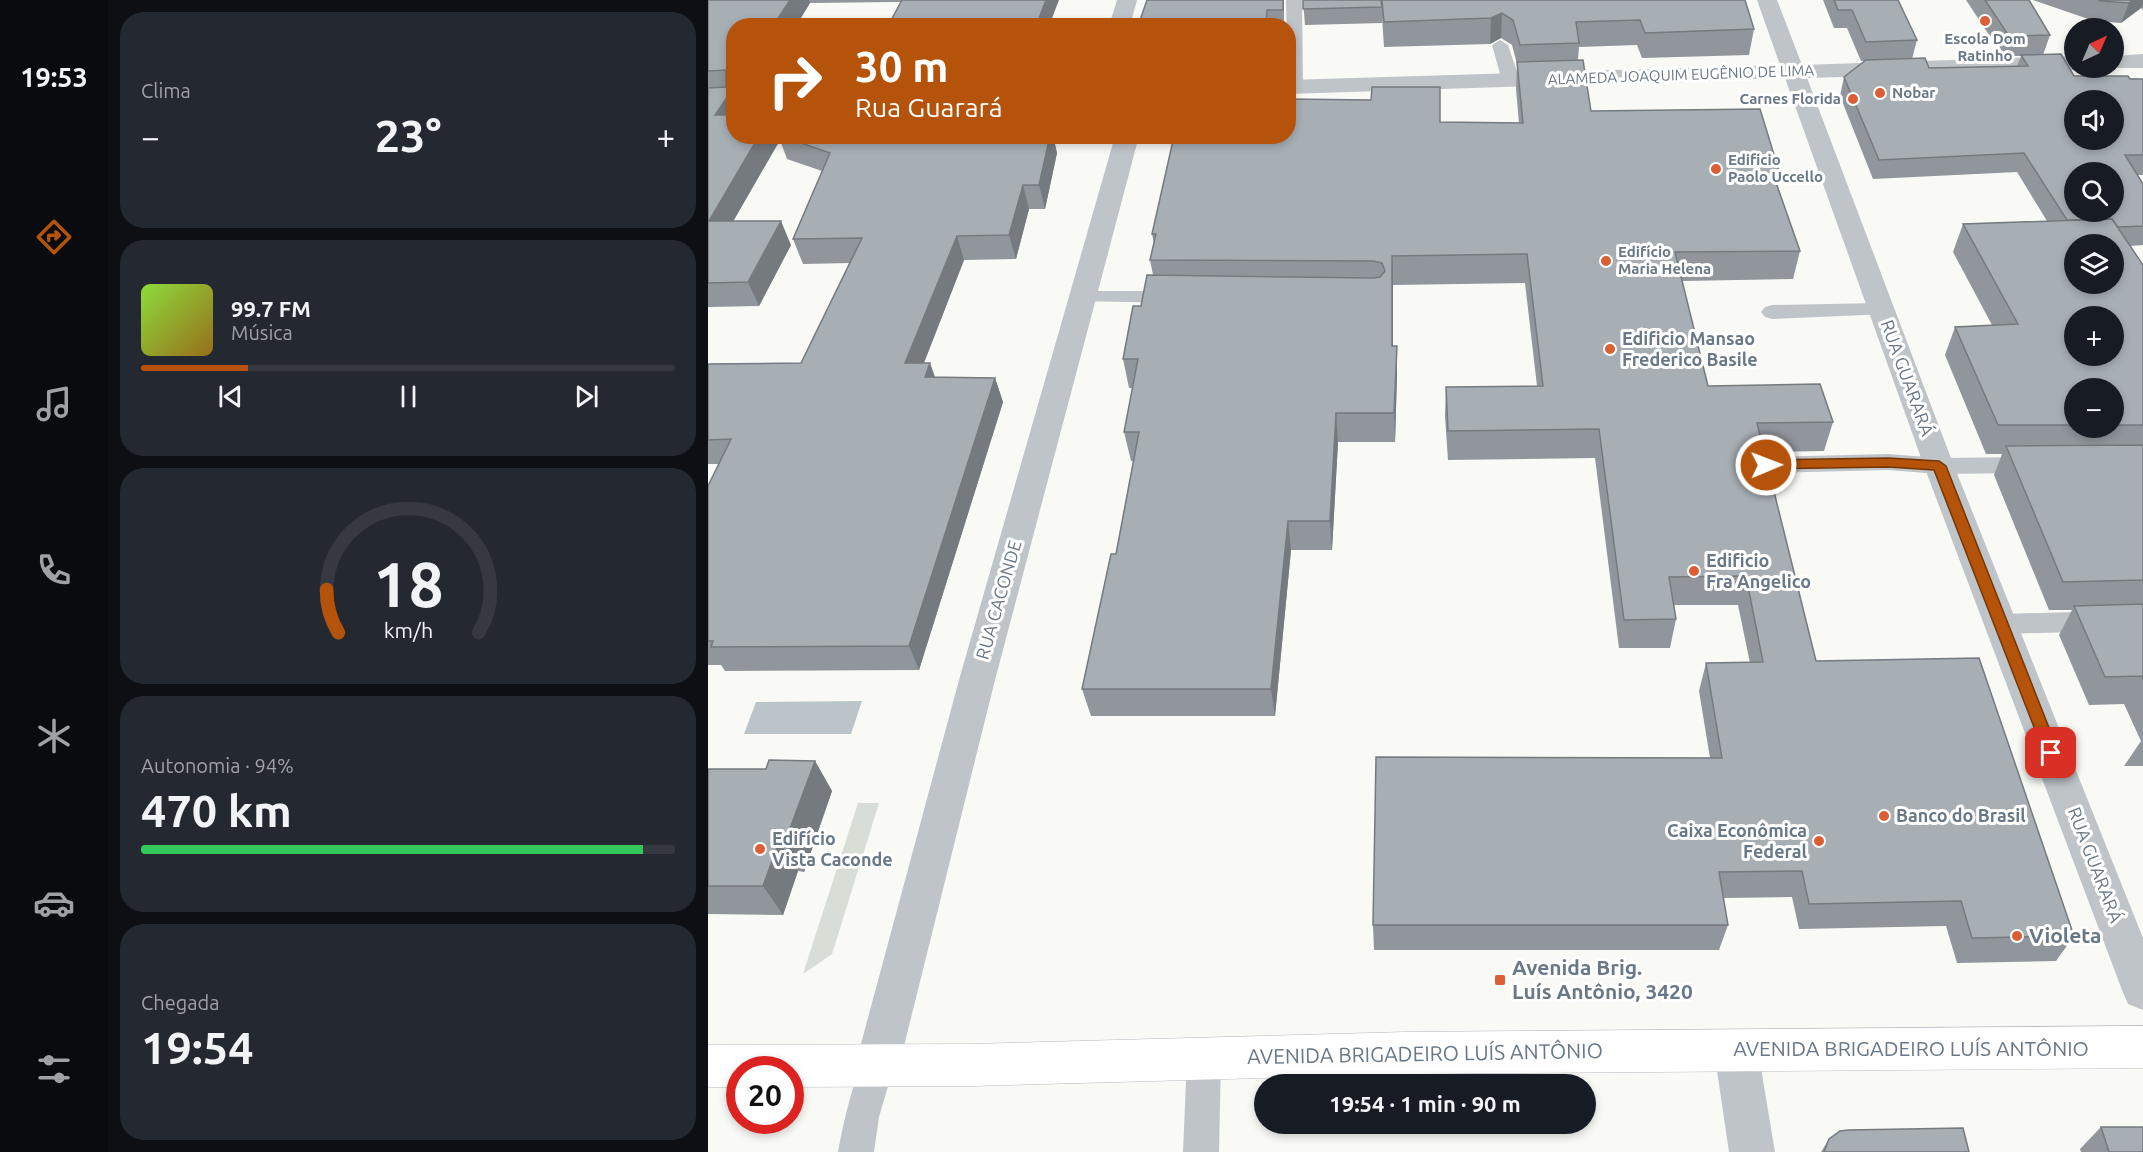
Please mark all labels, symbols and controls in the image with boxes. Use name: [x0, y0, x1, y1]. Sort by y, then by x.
marker: Escola Dom Ratinho: [1978, 14, 1992, 28]
north arrow: [2064, 18, 2124, 78]
map controls: [2064, 18, 2124, 438]
place label: Escola Dom Ratinho: [1944, 30, 2026, 64]
icon: right: [756, 42, 834, 120]
text: 30 m: [855, 43, 949, 90]
street label: ALAMEDA JOAQUIM EUGÊNIO DE LIMA: [1548, 61, 1815, 88]
text: 19:53: [20, 62, 88, 92]
text: Clima: [141, 79, 191, 102]
place label: Nobar: [1892, 84, 1936, 101]
marker: Nobar: [1873, 86, 1887, 100]
place label: Carnes Florida: [1739, 90, 1841, 107]
button: sound: [2064, 90, 2124, 150]
text: Rua Guarará: [855, 92, 1003, 122]
marker: Carnes Florida: [1846, 92, 1860, 106]
text: 23°: [375, 110, 441, 161]
text: −: [141, 118, 160, 155]
text: +: [656, 118, 675, 155]
place label: Edificio Paolo Uccello: [1728, 151, 1823, 185]
marker: Edificio Paolo Uccello: [1709, 162, 1723, 176]
button: search: [2064, 162, 2124, 222]
icon: directions: [33, 216, 75, 258]
button: layers: [2064, 234, 2124, 294]
place label: Edifício Maria Helena: [1618, 243, 1711, 277]
marker: Edifício Maria Helena: [1599, 254, 1613, 268]
text: 99.7 FM: [231, 296, 311, 321]
button: +: [2064, 306, 2124, 366]
street label: RUA GUARARÁ: [1878, 317, 1939, 439]
text: Música: [231, 321, 293, 344]
place label: Edificio Mansao Frederico Basile: [1622, 328, 1758, 369]
marker: Edificio Mansao Frederico Basile: [1603, 342, 1617, 356]
button: −: [2064, 378, 2124, 438]
icon: previous: [214, 380, 247, 413]
icon: pause: [392, 380, 425, 413]
icon: next: [570, 380, 603, 413]
icon: music: [33, 383, 75, 425]
position arrow: [1734, 433, 1798, 497]
street label: RUA CACONDE: [972, 538, 1025, 661]
icon: phone: [33, 549, 75, 591]
text: 18: [373, 549, 443, 619]
place label: Edificio Fra Angelico: [1706, 550, 1811, 591]
marker: Edificio Fra Angelico: [1687, 564, 1701, 578]
text: km/h: [383, 618, 433, 642]
icon: climate: [33, 715, 75, 757]
pin: [2025, 727, 2076, 778]
icon: arrive: [2034, 736, 2067, 769]
text: Autonomia · 94%: [141, 754, 294, 777]
text: 470 km: [141, 785, 292, 836]
street label: RUA GUARARÁ: [2065, 804, 2128, 925]
place label: Banco do Brasil: [1896, 805, 2026, 825]
marker: Banco do Brasil: [1877, 809, 1891, 823]
place label: Caixa Econômica Federal: [1667, 820, 1808, 861]
place label: Edifício Vista Caconde: [772, 828, 893, 869]
marker: Caixa Econômica Federal: [1812, 834, 1826, 848]
marker: Edifício Vista Caconde: [753, 842, 767, 856]
icon: car: [33, 882, 75, 924]
place label: Violeta: [2029, 923, 2101, 947]
marker: Violeta: [2010, 929, 2024, 943]
place label: Avenida Brig. Luís Antônio, 3420: [1512, 955, 1693, 1003]
marker: Avenida Brig. Luís Antônio, 3420: [1493, 973, 1507, 987]
text: Chegada: [141, 991, 219, 1014]
text: 19:54: [141, 1022, 254, 1073]
street label: AVENIDA BRIGADEIRO LUÍS ANTÔNIO: [1733, 1036, 2089, 1060]
street label: AVENIDA BRIGADEIRO LUÍS ANTÔNIO: [1247, 1038, 1603, 1068]
icon: filters: [33, 1048, 75, 1090]
speed limit sign: 20: [726, 1056, 804, 1134]
text: 19:54 · 1 min · 90 m: [1329, 1091, 1521, 1116]

